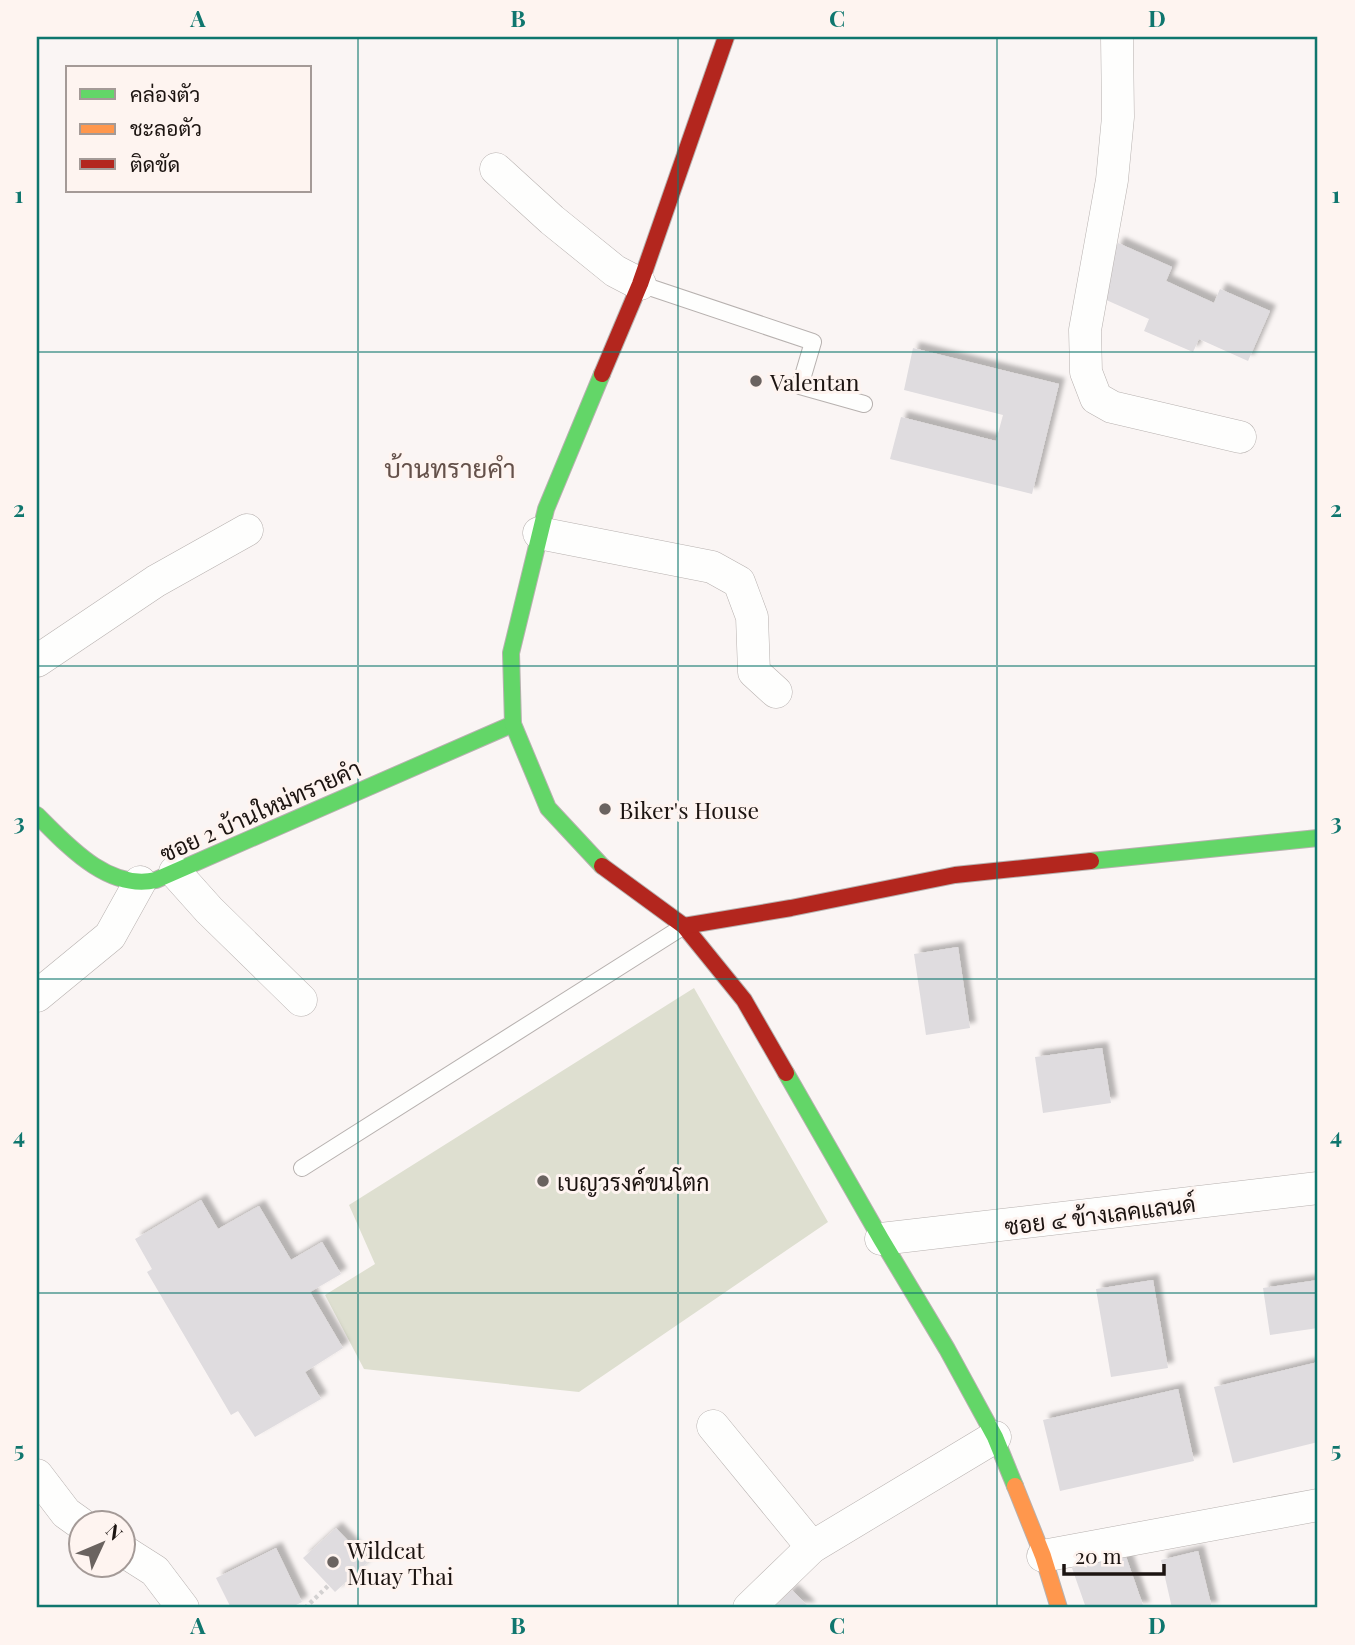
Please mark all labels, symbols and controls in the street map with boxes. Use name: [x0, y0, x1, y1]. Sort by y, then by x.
text: A: [189, 2, 206, 33]
text: B: [510, 2, 526, 33]
text: C: [829, 2, 845, 33]
text: D: [1148, 2, 1166, 33]
legend: [66, 66, 312, 192]
text: คล่องตัว: [130, 79, 200, 107]
text: ชะลอตัว: [130, 113, 202, 141]
text: ติดขัด: [130, 149, 180, 177]
text: 1: [15, 178, 24, 209]
text: 1: [1332, 178, 1341, 209]
place label: Valentan: [769, 366, 860, 397]
marker: Valentan: [748, 373, 764, 389]
district label: บ้านทรายคำ: [384, 450, 516, 485]
text: 2: [13, 492, 25, 523]
text: 2: [1330, 492, 1342, 523]
street label: ซอย 2 บ้านใหม่ทรายคำ: [155, 752, 365, 868]
place label: Biker's House: [619, 794, 759, 825]
marker: Biker's House: [597, 801, 613, 817]
text: 3: [13, 805, 25, 836]
text: 3: [1330, 805, 1342, 836]
text: 4: [13, 1119, 25, 1150]
text: 4: [1330, 1119, 1342, 1150]
place label: เบญวรงค์ขนโตก: [557, 1166, 710, 1197]
marker: เบญวรงค์ขนโตก: [535, 1173, 551, 1189]
street label: ซอย ๔ ข้างเลคแลนด์: [1003, 1187, 1197, 1241]
text: 5: [14, 1433, 24, 1464]
text: 5: [1331, 1433, 1341, 1464]
north arrow: [66, 1508, 136, 1578]
text: N: [101, 1518, 129, 1546]
scale bar: [1064, 1533, 1164, 1577]
place label: Wildcat Muay Thai: [346, 1534, 454, 1591]
text: 20 m: [1075, 1541, 1122, 1569]
marker: Wildcat Muay Thai: [325, 1554, 341, 1570]
text: A: [189, 1609, 206, 1640]
text: B: [510, 1609, 526, 1640]
text: C: [829, 1609, 845, 1640]
text: D: [1148, 1609, 1166, 1640]

